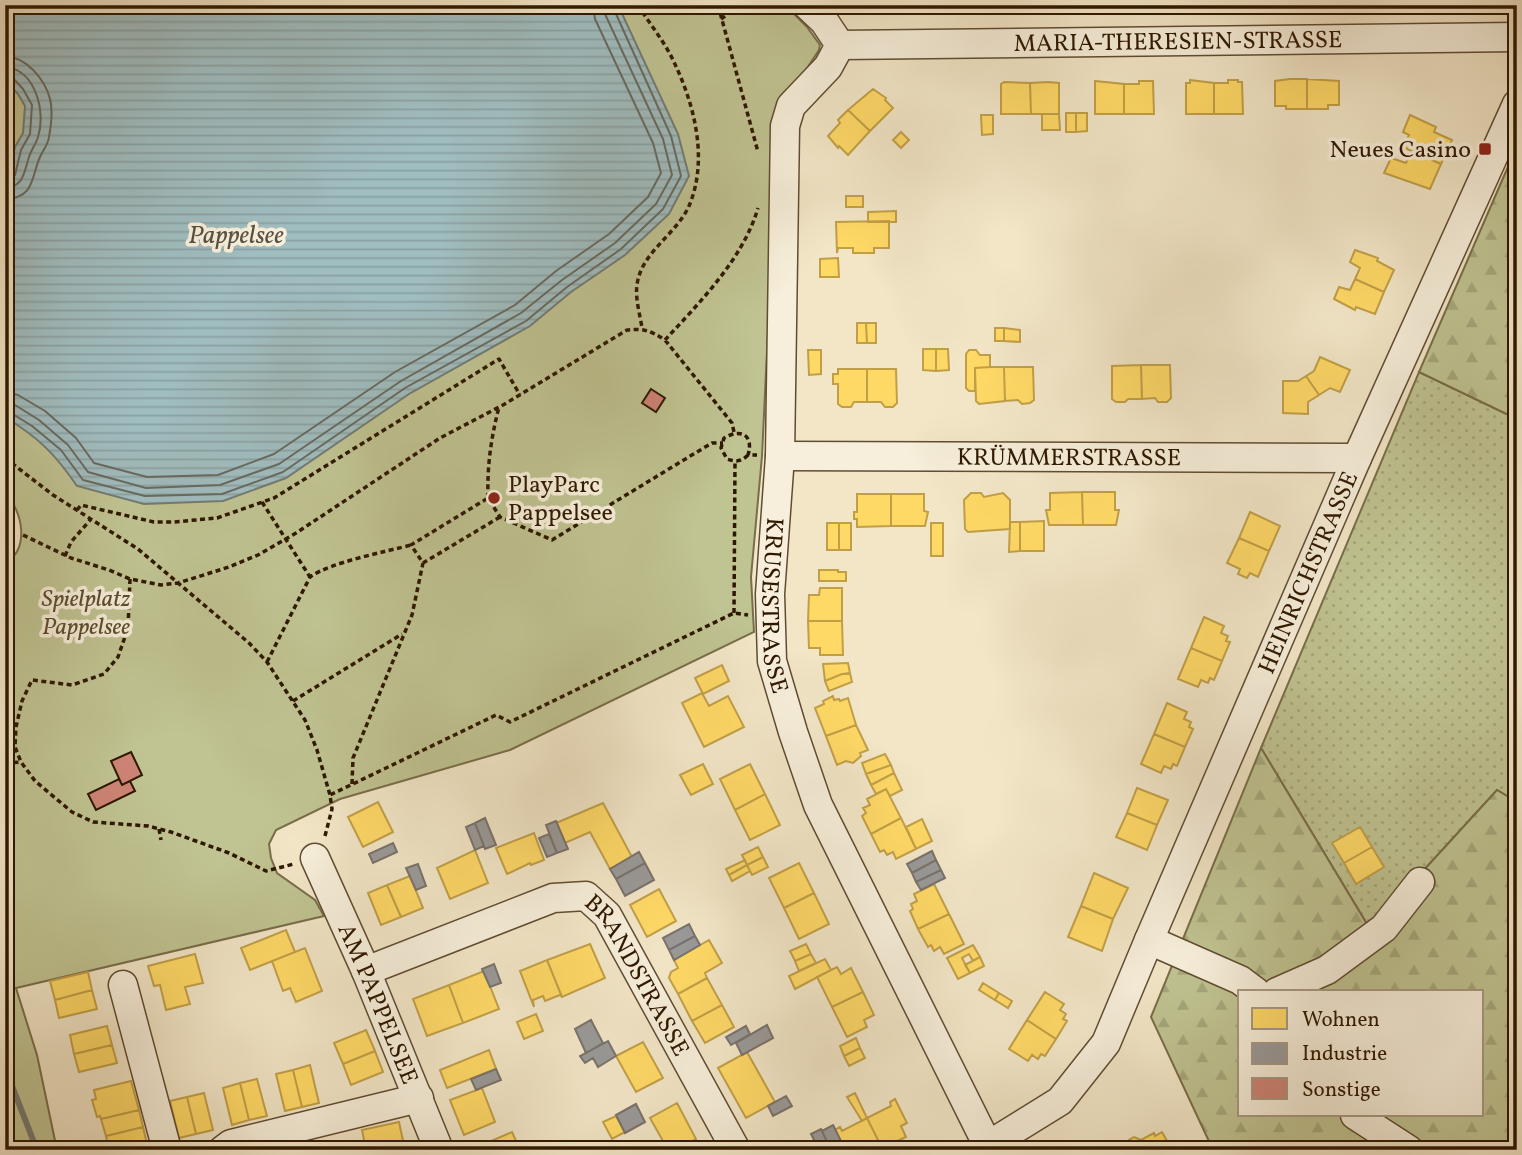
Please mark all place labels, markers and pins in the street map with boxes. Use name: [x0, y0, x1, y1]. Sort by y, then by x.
place label: Neues Casino: [1330, 134, 1471, 168]
marker: Neues Casino: [1477, 141, 1493, 157]
place label: PlayParc Pappelsee: [508, 469, 613, 531]
marker: PlayParc Pappelsee: [486, 490, 502, 506]

